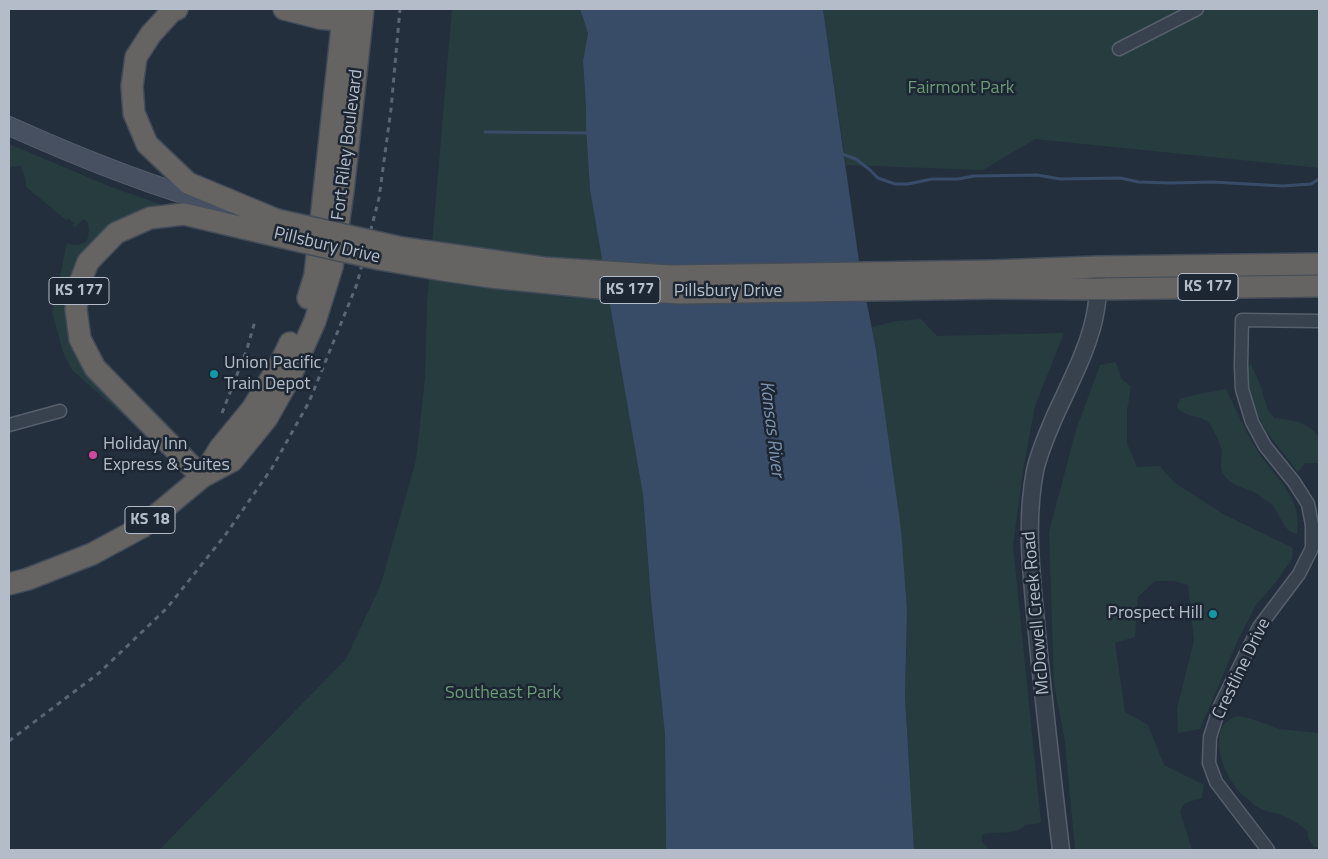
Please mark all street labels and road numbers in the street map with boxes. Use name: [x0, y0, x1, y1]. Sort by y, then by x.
street label: Fort Riley Boulevard: [328, 68, 368, 222]
street label: Pillsbury Drive: [272, 223, 382, 269]
road number: KS 177: [1178, 274, 1238, 300]
road number: KS 177: [600, 276, 660, 304]
road number: KS 177: [49, 278, 109, 304]
street label: Pillsbury Drive: [674, 281, 782, 303]
road number: KS 18: [125, 506, 175, 534]
street label: McDowell Creek Road: [1019, 530, 1055, 696]
street label: Crestline Drive: [1208, 615, 1276, 723]

